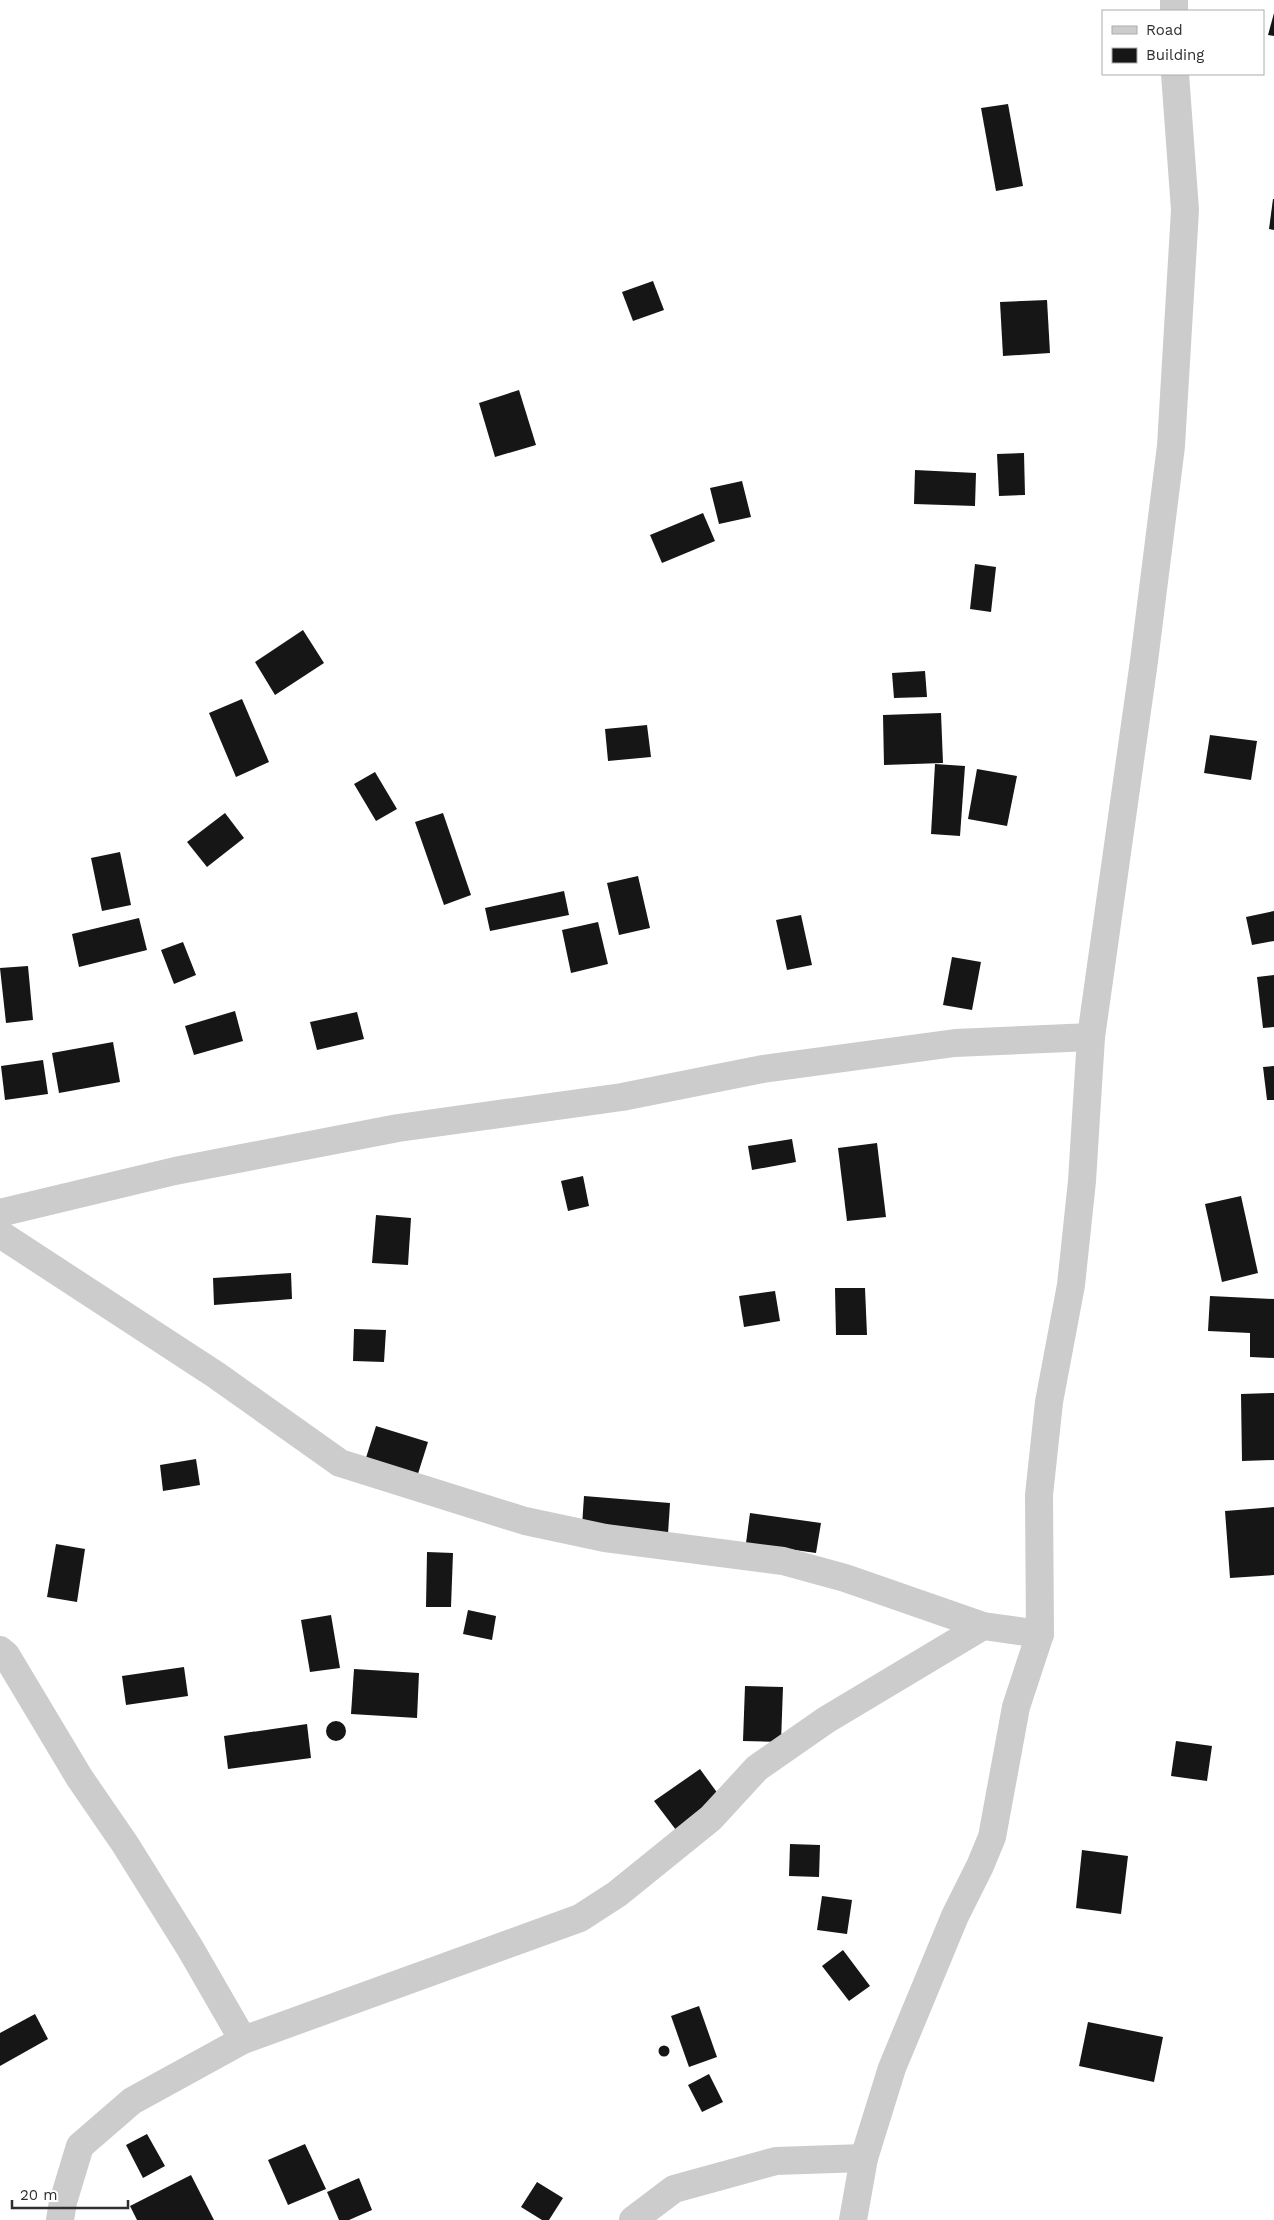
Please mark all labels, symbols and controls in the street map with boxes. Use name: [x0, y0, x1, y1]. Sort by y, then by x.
legend: [1102, 10, 1264, 75]
text: Road: [1146, 21, 1183, 39]
text: Building: [1146, 46, 1204, 64]
scale bar: [12, 2178, 129, 2210]
text: 20 m: [20, 2186, 58, 2204]

